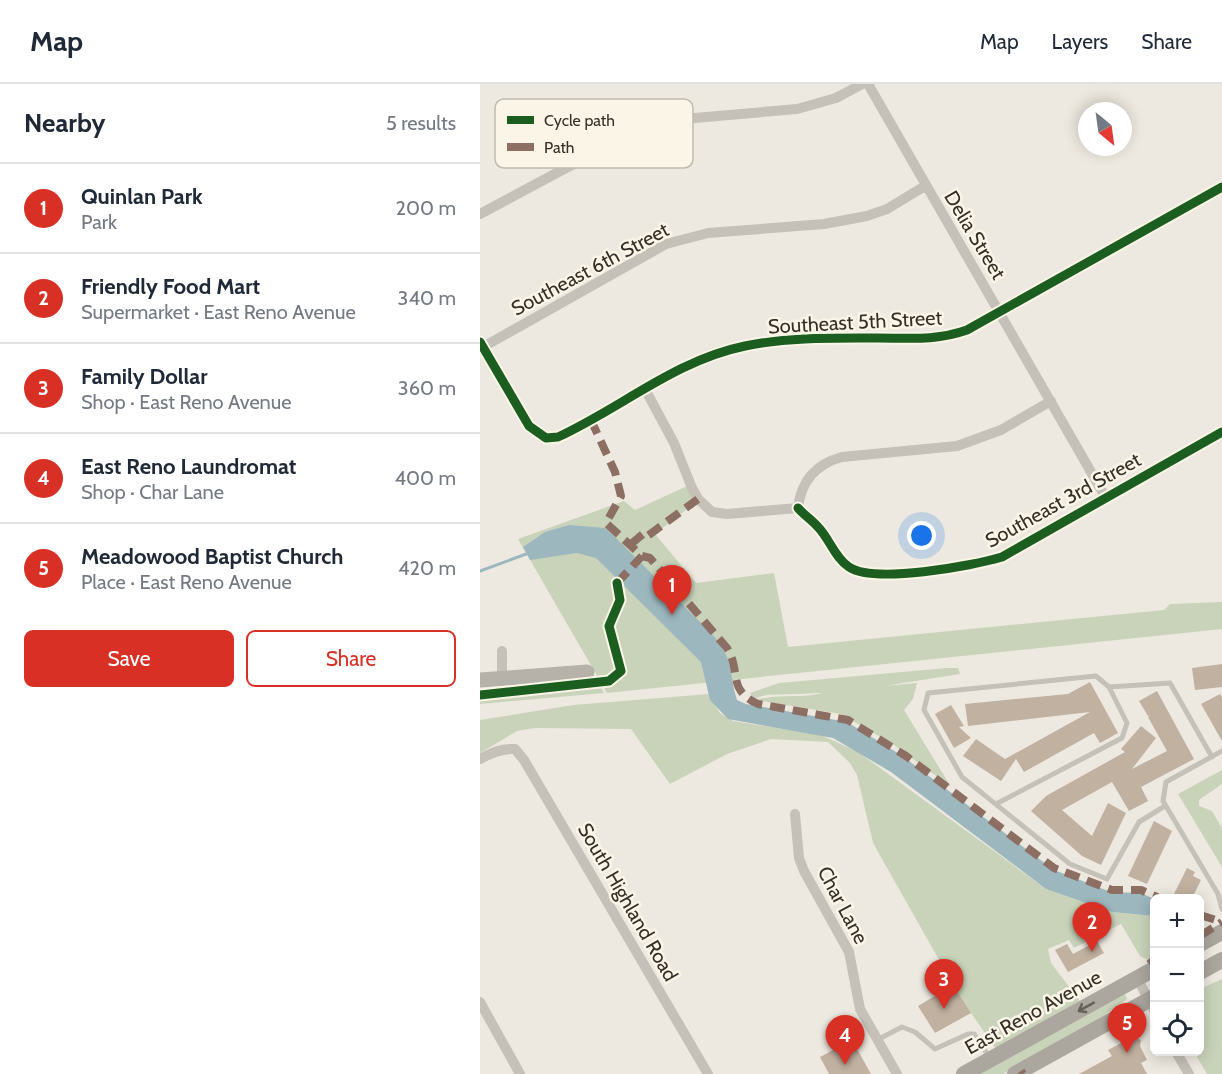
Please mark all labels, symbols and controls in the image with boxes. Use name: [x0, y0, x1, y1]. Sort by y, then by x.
text: Map: [30, 24, 83, 58]
text: Map: [980, 29, 1019, 54]
text: Layers: [1052, 29, 1108, 54]
text: Share: [1141, 29, 1192, 54]
legend: [495, 99, 693, 168]
north arrow: [1078, 102, 1132, 156]
text: Nearby: [24, 107, 105, 139]
text: 5 results: [386, 111, 456, 135]
text: Cycle path: [544, 111, 615, 130]
text: Path: [544, 138, 575, 157]
text: Quinlan Park: [81, 183, 203, 210]
street label: Delia Street: [939, 186, 1011, 284]
text: 1: [40, 196, 47, 220]
text: 200 m: [396, 196, 456, 220]
text: Park: [81, 210, 117, 234]
street label: Southeast 6th Street: [507, 217, 673, 321]
text: Friendly Food Mart: [81, 273, 260, 300]
text: 2: [38, 286, 49, 310]
text: 340 m: [398, 286, 456, 310]
text: Supermarket · East Reno Avenue: [81, 300, 356, 324]
street label: Southeast 5th Street: [767, 305, 943, 339]
text: Family Dollar: [81, 363, 208, 390]
text: 3: [38, 376, 49, 400]
text: 360 m: [398, 376, 456, 400]
text: Shop · East Reno Avenue: [81, 390, 292, 414]
street label: Southeast 3rd Street: [981, 447, 1145, 553]
text: East Reno Laundromat: [81, 453, 296, 480]
text: 4: [37, 466, 50, 490]
text: 400 m: [394, 466, 456, 490]
text: Shop · Char Lane: [81, 480, 224, 504]
your location: [907, 521, 936, 550]
text: Meadowood Baptist Church: [81, 543, 343, 570]
text: 5: [38, 556, 49, 580]
text: 420 m: [398, 556, 456, 580]
pin: 1: [652, 566, 692, 615]
text: Place · East Reno Avenue: [81, 570, 292, 594]
button: Save: [24, 630, 234, 687]
button: Share: [246, 630, 456, 687]
street label: South Highland Road: [573, 819, 683, 985]
street label: Char Lane: [813, 862, 873, 948]
map controls: [1150, 894, 1204, 1056]
button: +: [1150, 894, 1204, 948]
pin: 2: [1072, 902, 1112, 952]
button: −: [1150, 948, 1204, 1002]
pin: 3: [924, 960, 964, 1009]
street label: East Reno Avenue: [961, 965, 1105, 1059]
one-way arrow: [1078, 1001, 1095, 1013]
button: locate: [1150, 1002, 1204, 1056]
pin: 5: [1108, 1004, 1146, 1053]
pin: 4: [826, 1016, 865, 1065]

